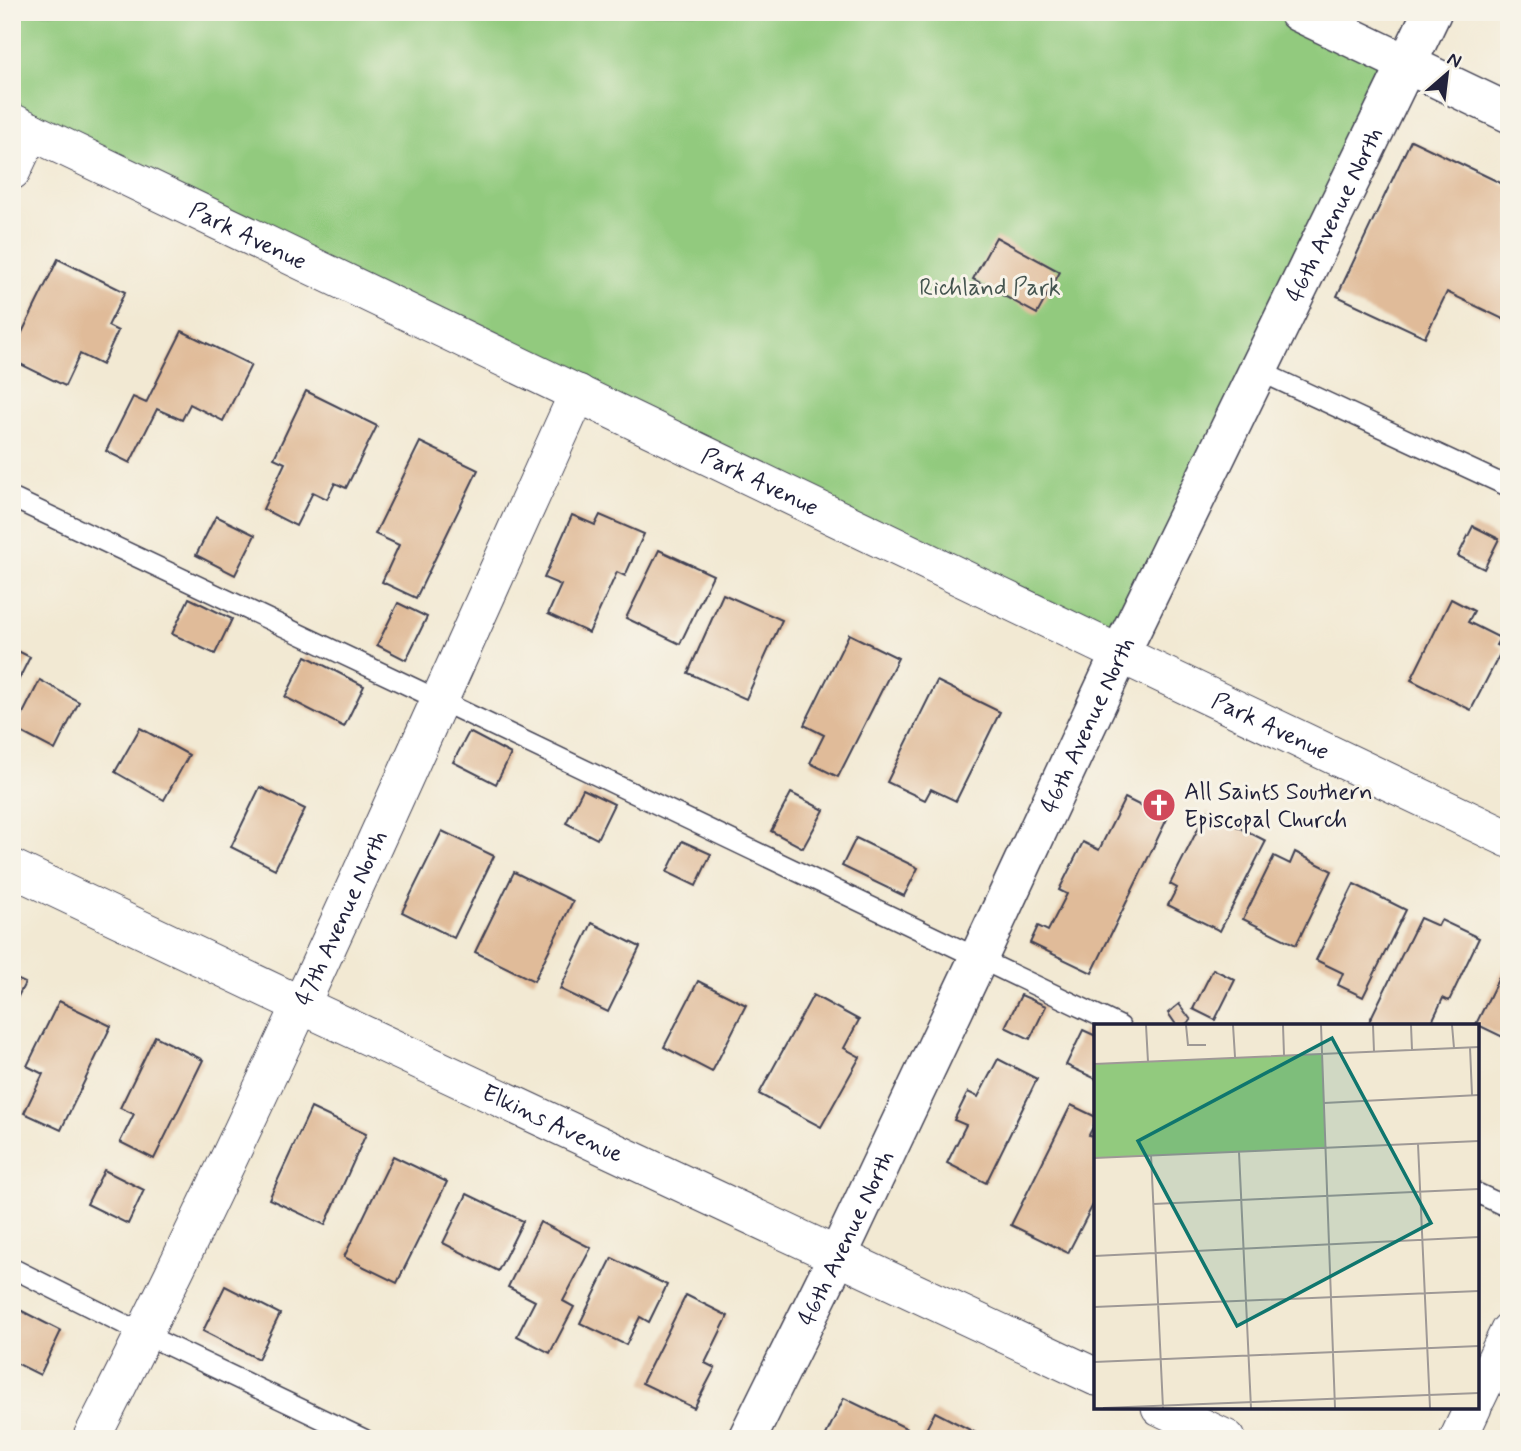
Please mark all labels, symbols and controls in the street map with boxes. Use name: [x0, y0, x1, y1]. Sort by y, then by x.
north arrow: [1412, 38, 1482, 108]
text: N: [1443, 46, 1466, 74]
street label: 46th Avenue North: [1279, 122, 1391, 308]
street label: Park Avenue: [184, 195, 311, 278]
park label: Richland Park: [919, 273, 1061, 304]
street label: Park Avenue: [696, 441, 823, 524]
street label: 46th Avenue North: [1034, 632, 1143, 819]
street label: Park Avenue: [1206, 686, 1334, 768]
place label: All Saints Southern Episcopal Church: [1184, 777, 1373, 836]
church icon: All Saints Southern Episcopal Church: [1140, 786, 1178, 824]
street label: 47th Avenue North: [289, 826, 396, 1011]
inset map: [1094, 1024, 1479, 1409]
street label: Elkins Avenue: [477, 1078, 628, 1171]
street label: 46th Avenue North: [791, 1146, 902, 1331]

